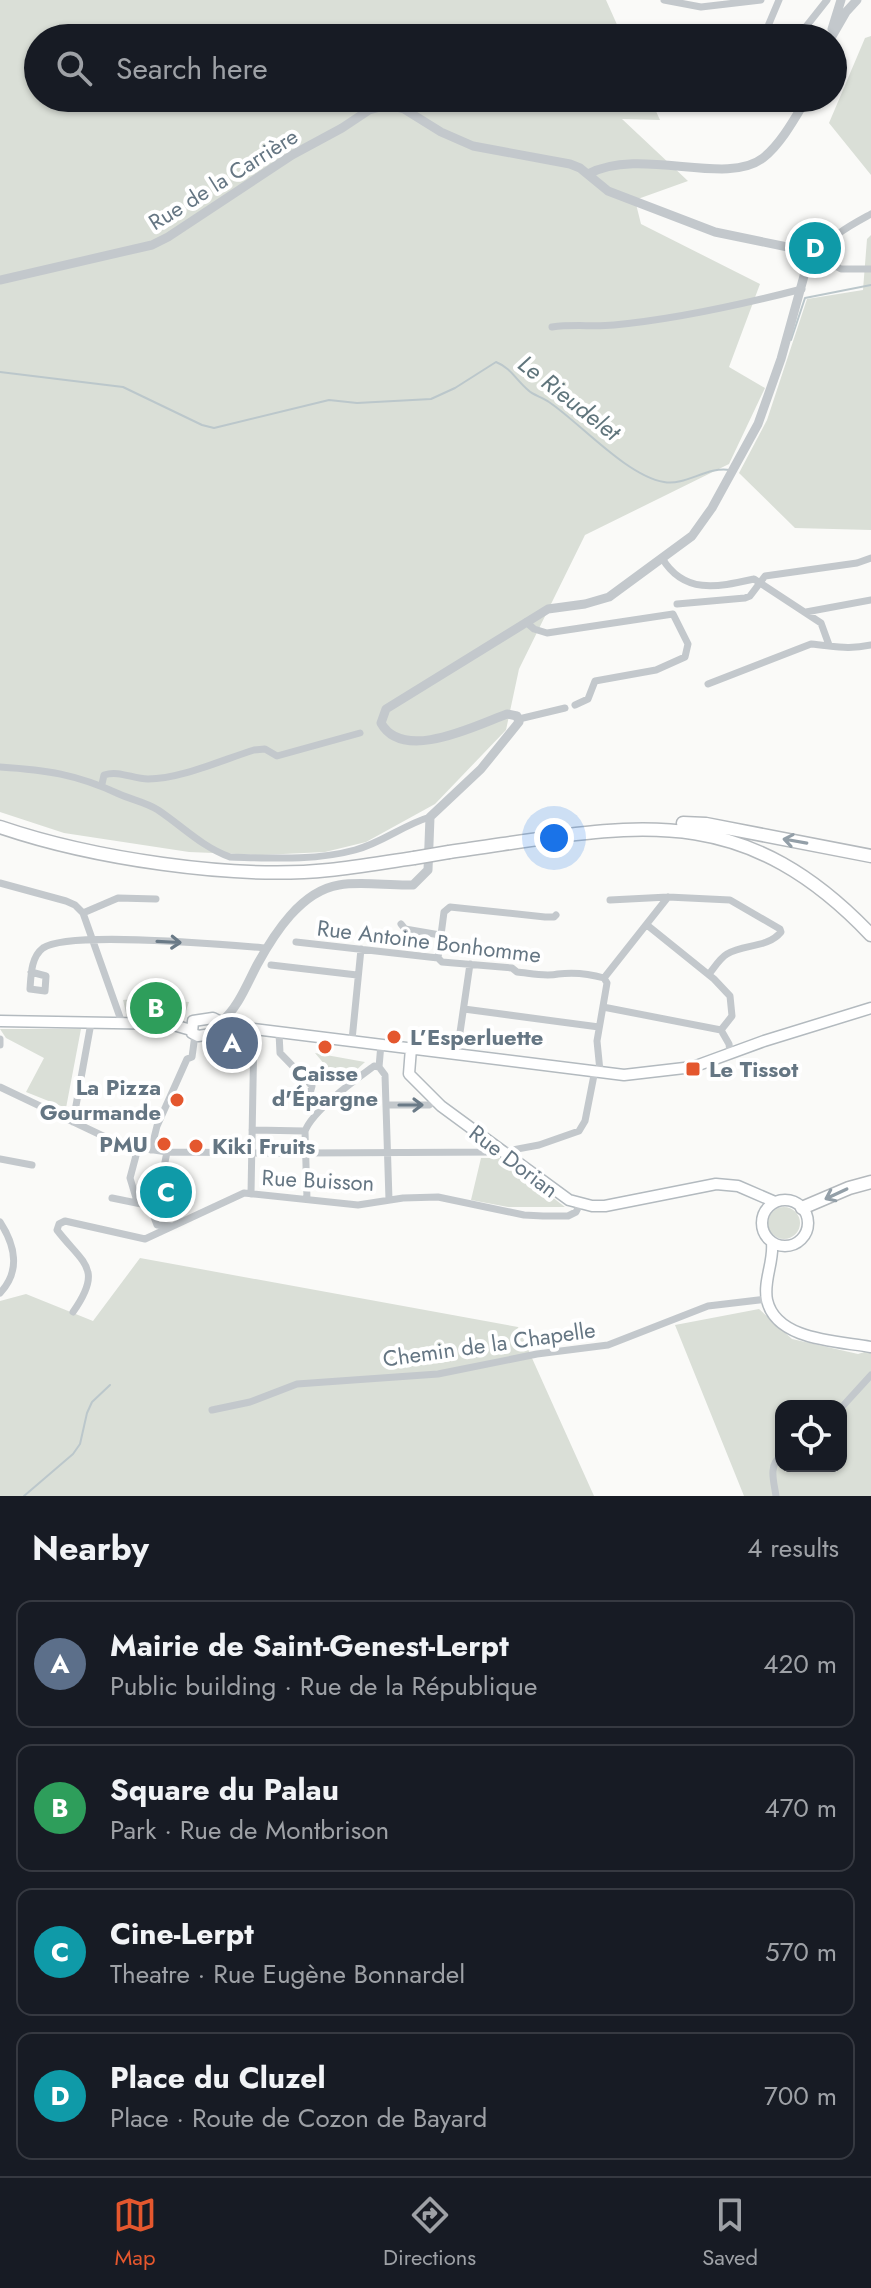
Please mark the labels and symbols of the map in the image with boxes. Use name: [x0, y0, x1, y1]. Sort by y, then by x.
street label: Rue de la Carrière: [142, 120, 304, 238]
pin: D: [789, 218, 841, 278]
water label: Le Rieudelet: [511, 346, 629, 450]
your location: [534, 818, 574, 858]
one-way arrow: [782, 832, 808, 847]
street label: Rue Antoine Bonhomme: [315, 911, 543, 971]
one-way arrow: [155, 935, 182, 950]
pin: B: [130, 978, 182, 1038]
pin: A: [206, 1013, 258, 1073]
place label: L’Esperluette: [410, 1021, 543, 1053]
marker: L’Esperluette: [385, 1028, 403, 1046]
marker: Caisse d'Épargne: [316, 1038, 334, 1056]
place label: Le Tissot: [709, 1053, 798, 1085]
place label: Caisse d'Épargne: [272, 1057, 378, 1114]
marker: Le Tissot: [684, 1060, 702, 1078]
place label: La Pizza Gourmande: [40, 1071, 161, 1128]
marker: La Pizza Gourmande: [168, 1091, 186, 1109]
one-way arrow: [397, 1097, 424, 1113]
street label: Rue Dorian: [463, 1117, 565, 1205]
place label: PMU: [99, 1128, 148, 1160]
place label: Kiki Fruits: [212, 1130, 315, 1162]
marker: PMU: [155, 1135, 173, 1153]
marker: Kiki Fruits: [187, 1137, 205, 1155]
street label: Rue Buisson: [261, 1161, 375, 1199]
pin: C: [140, 1162, 192, 1222]
one-way arrow: [824, 1187, 848, 1202]
street label: Chemin de la Chapelle: [381, 1313, 597, 1375]

